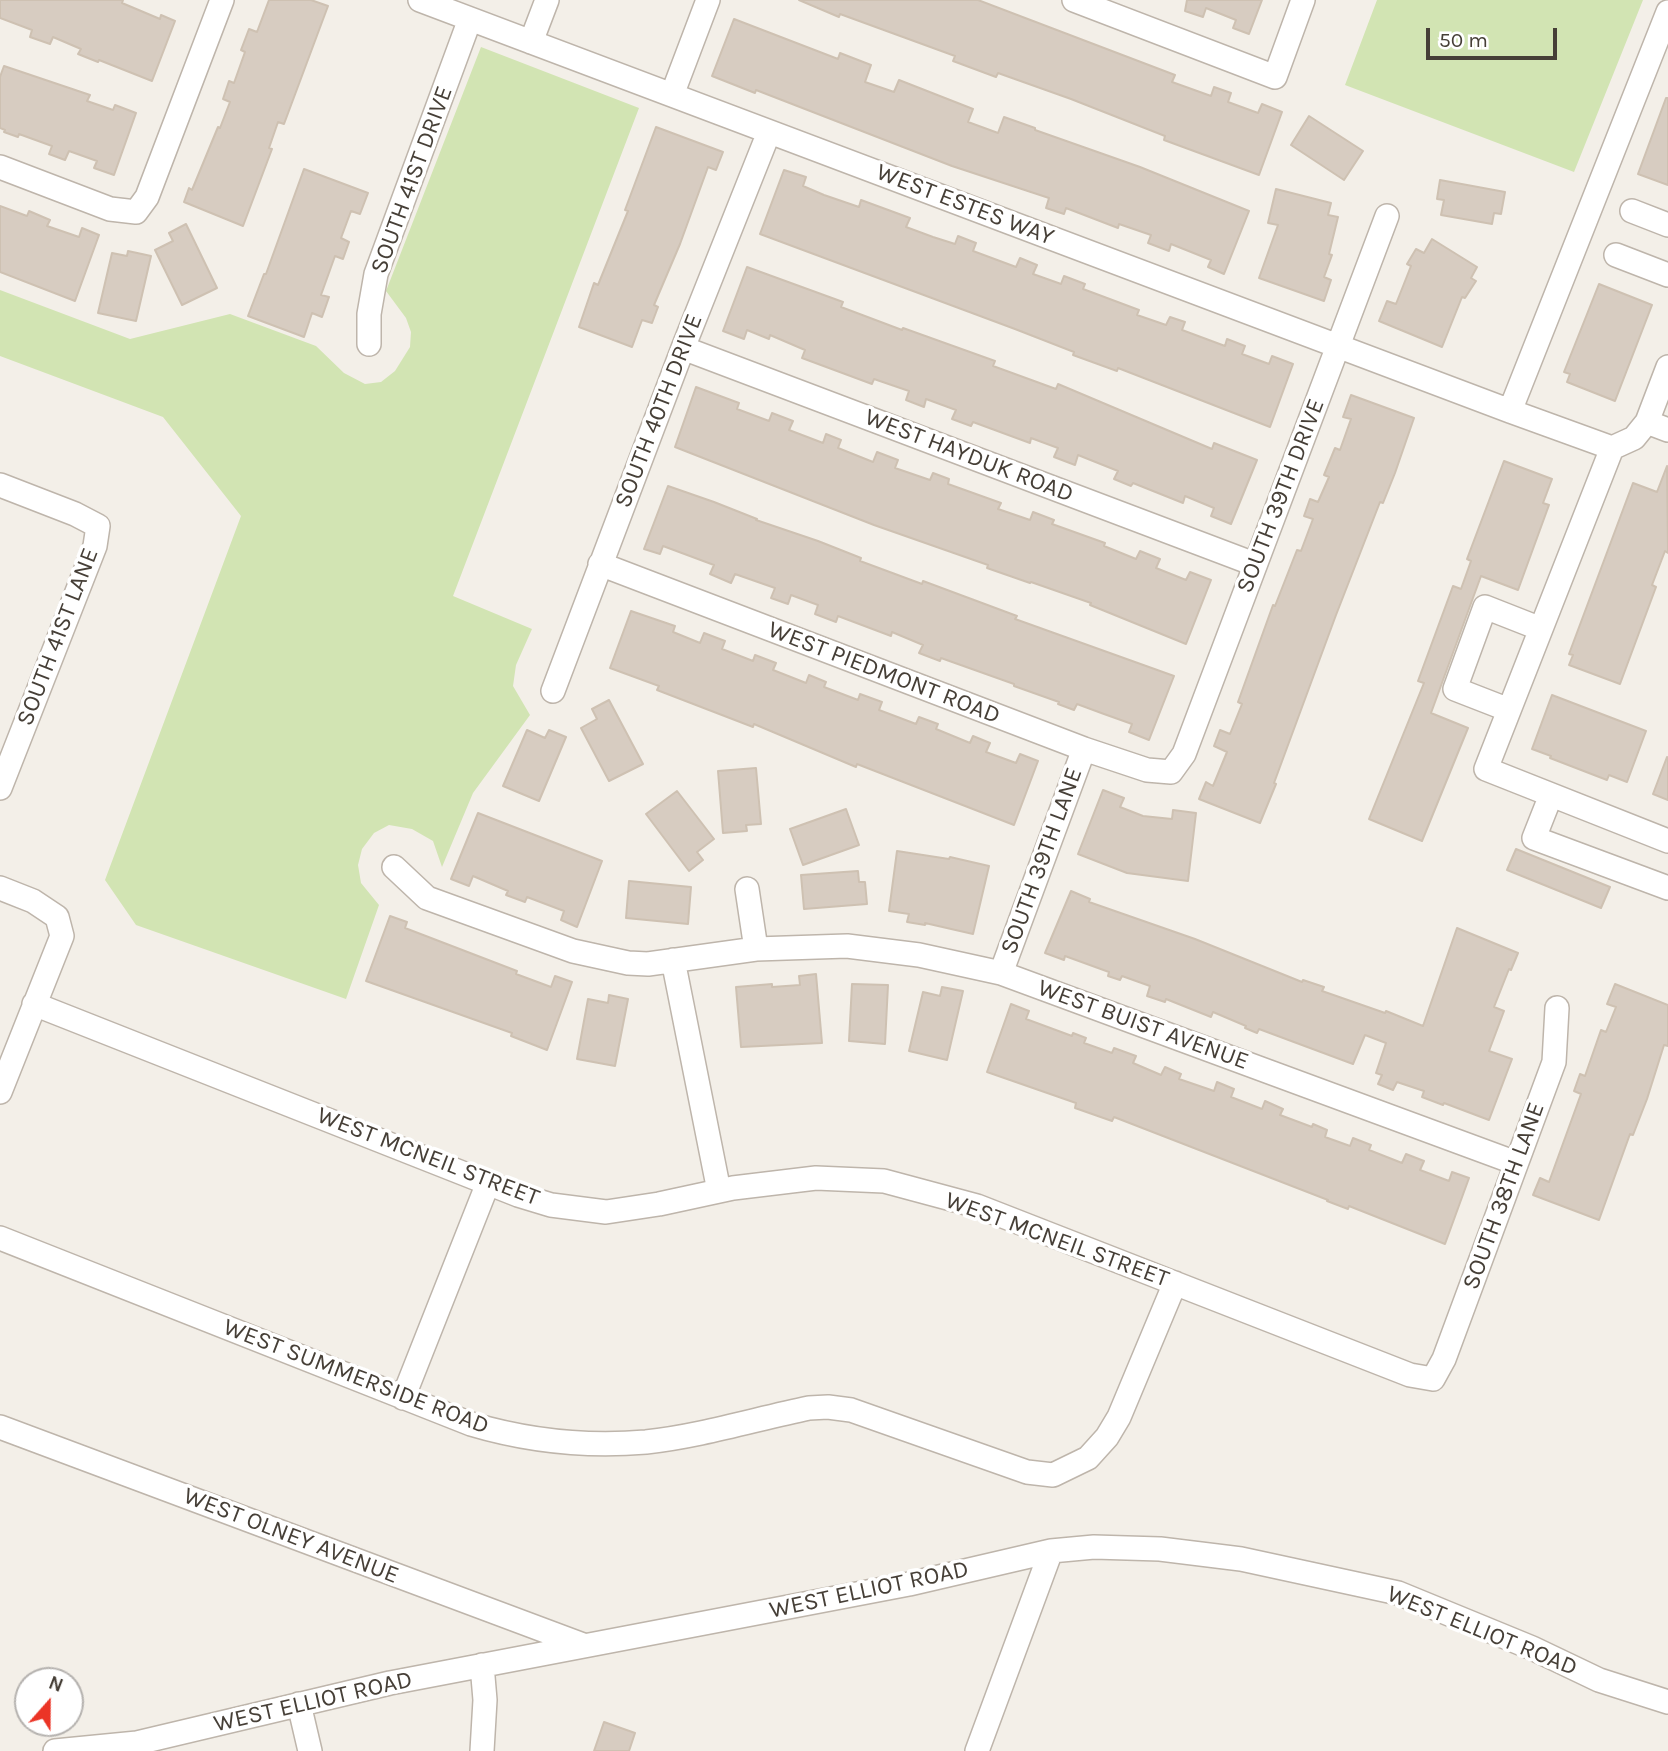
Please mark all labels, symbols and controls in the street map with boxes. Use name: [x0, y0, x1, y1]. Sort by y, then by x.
scale bar: [1430, 14, 1561, 58]
text: 50 m: [1439, 28, 1488, 52]
street label: SOUTH 41ST DRIVE: [365, 82, 459, 278]
street label: WEST ESTES WAY: [872, 158, 1058, 252]
street label: SOUTH 40TH DRIVE: [609, 310, 709, 512]
street label: SOUTH 39TH DRIVE: [1231, 395, 1331, 597]
street label: WEST HAYDUK ROAD: [861, 403, 1077, 509]
street label: SOUTH 41ST LANE: [11, 544, 105, 730]
street label: WEST PIEDMONT ROAD: [764, 615, 1004, 731]
street label: SOUTH 39TH LANE: [995, 764, 1089, 958]
street label: WEST BUIST AVENUE: [1034, 973, 1252, 1077]
street label: SOUTH 38TH LANE: [1457, 1099, 1551, 1293]
street label: WEST MCNEIL STREET: [313, 1101, 543, 1213]
street label: WEST MCNEIL STREET: [941, 1186, 1173, 1294]
street label: WEST SUMMERSIDE ROAD: [219, 1313, 493, 1441]
street label: WEST OLNEY AVENUE: [179, 1482, 403, 1590]
street label: WEST ELLIOT ROAD: [767, 1555, 971, 1625]
street label: WEST ELLIOT ROAD: [1383, 1580, 1581, 1682]
street label: WEST ELLIOT ROAD: [211, 1665, 415, 1739]
north arrow: [14, 1667, 84, 1737]
text: N: [46, 1672, 66, 1697]

